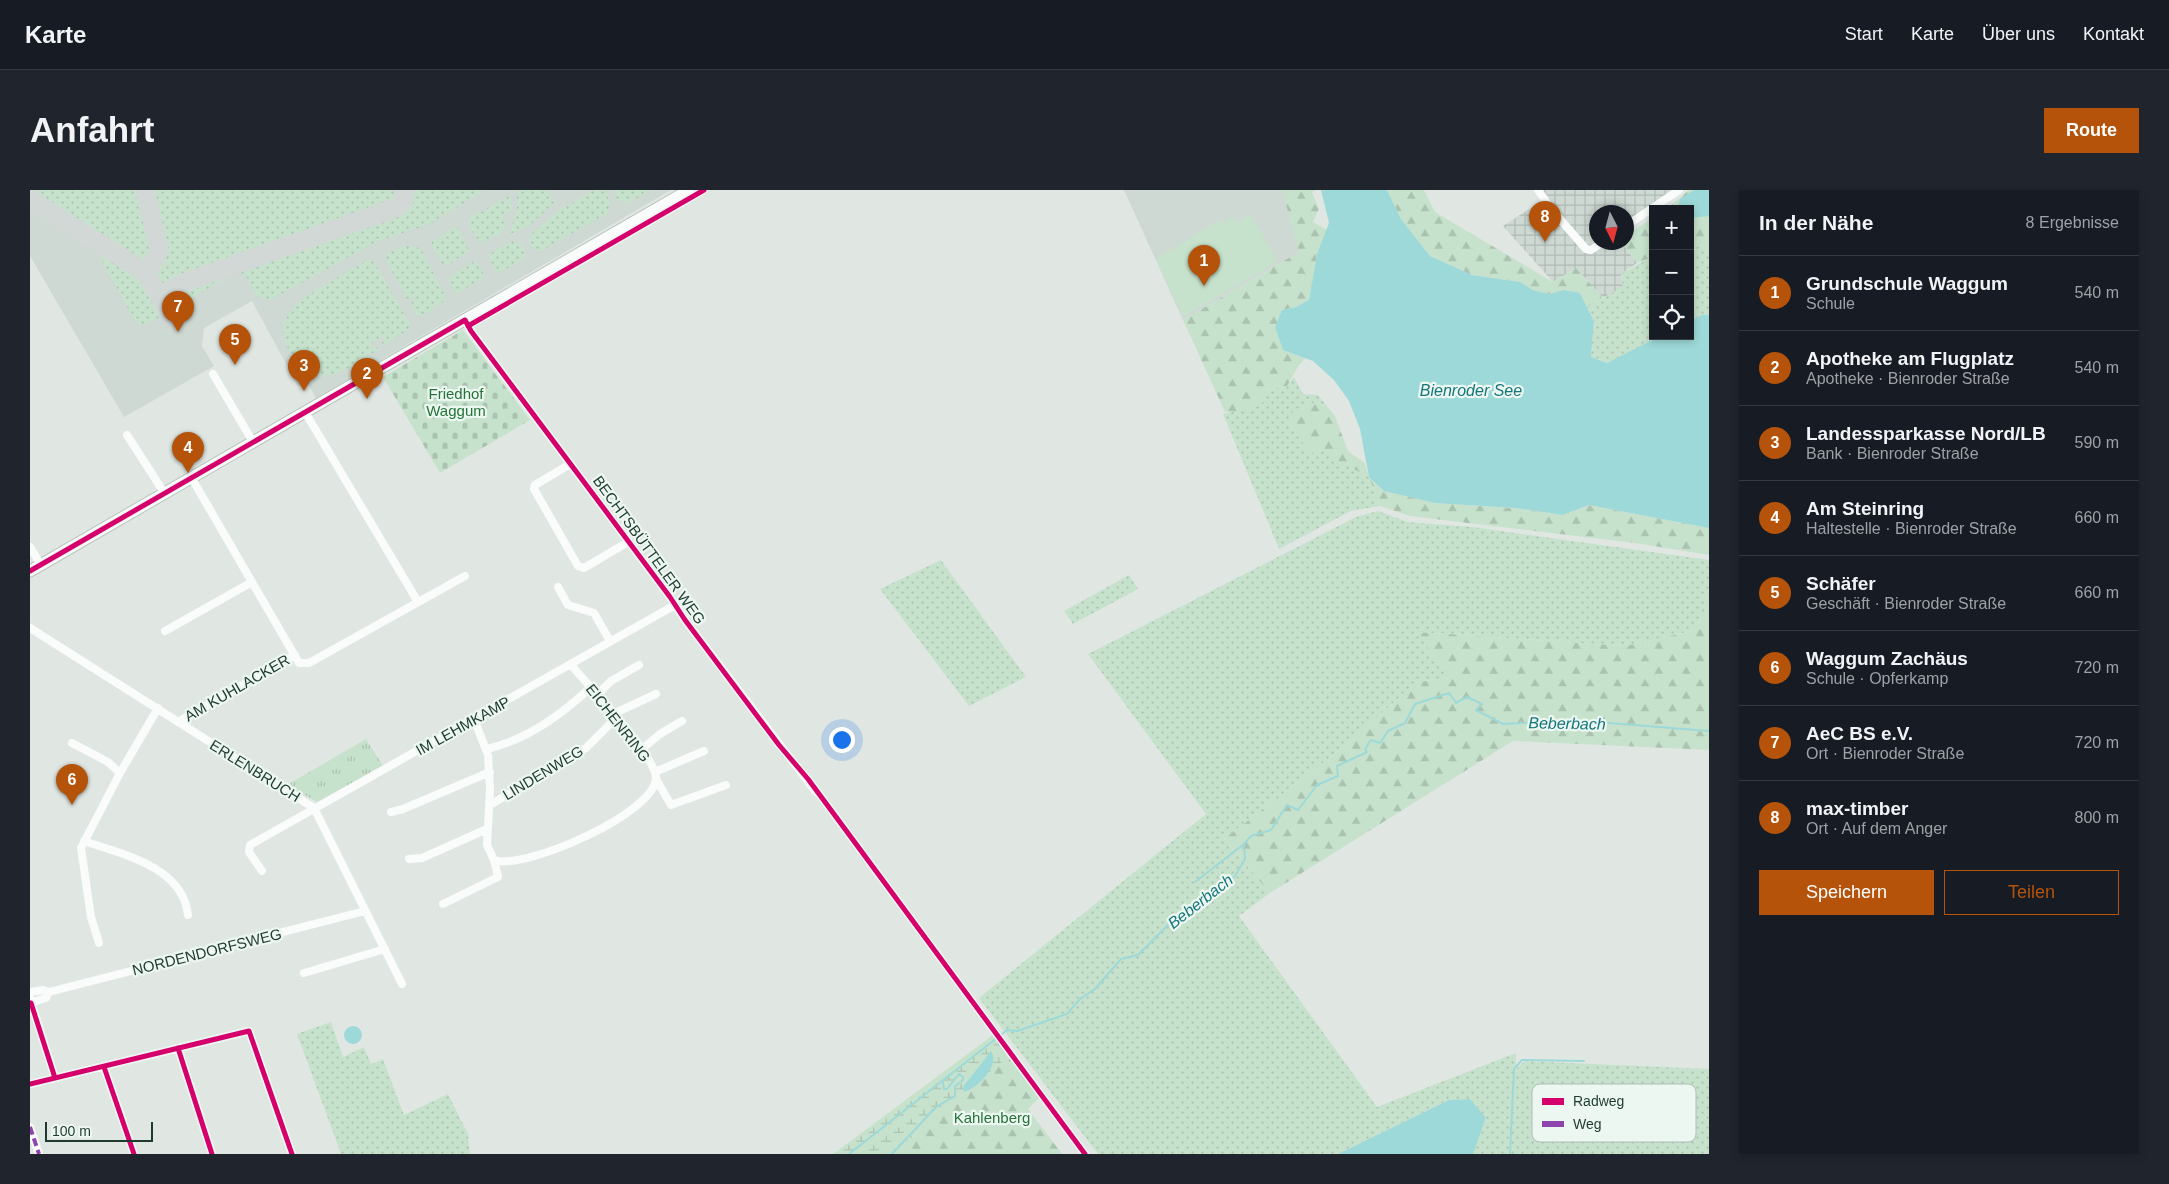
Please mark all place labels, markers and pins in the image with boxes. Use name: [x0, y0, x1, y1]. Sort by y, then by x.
pin: 8: [1529, 201, 1561, 242]
pin: 1: [1188, 245, 1220, 286]
pin: 7: [162, 291, 194, 332]
pin: 5: [219, 324, 251, 365]
pin: 3: [288, 350, 320, 391]
pin: 2: [351, 358, 383, 399]
pin: 4: [172, 432, 204, 473]
pin: 6: [56, 764, 88, 805]

